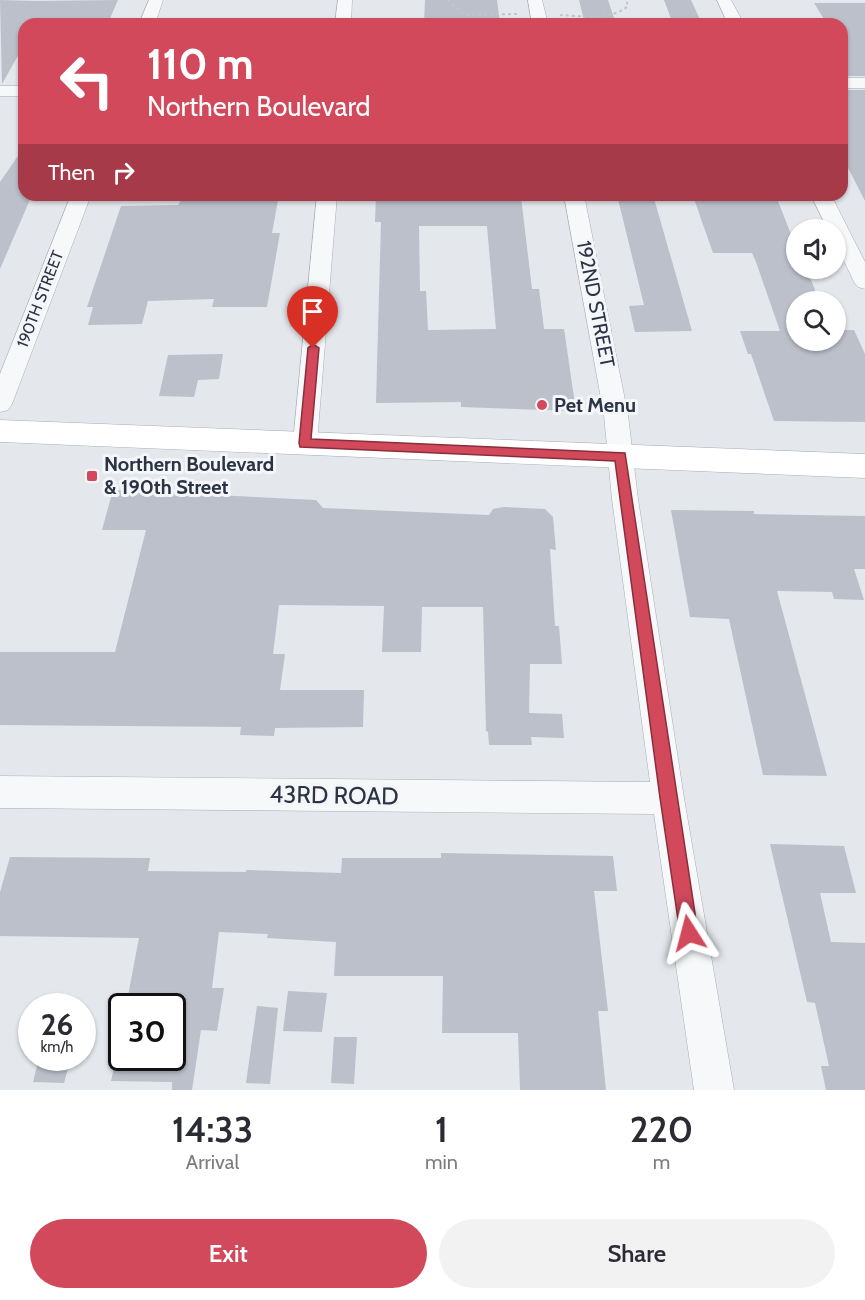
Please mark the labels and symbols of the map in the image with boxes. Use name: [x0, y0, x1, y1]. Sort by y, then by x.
street label: 192ND STREET: [572, 239, 620, 370]
street label: 190TH STREET: [13, 247, 67, 350]
pin: [287, 286, 338, 348]
place label: Pet Menu: [554, 393, 636, 417]
marker: Pet Menu: [535, 398, 549, 412]
place label: Northern Boulevard & 190th Street: [104, 452, 274, 499]
marker: Northern Boulevard & 190th Street: [85, 469, 99, 483]
street label: 43RD ROAD: [269, 779, 399, 811]
position arrow: [657, 901, 721, 965]
speed limit sign: 30: [108, 993, 186, 1071]

